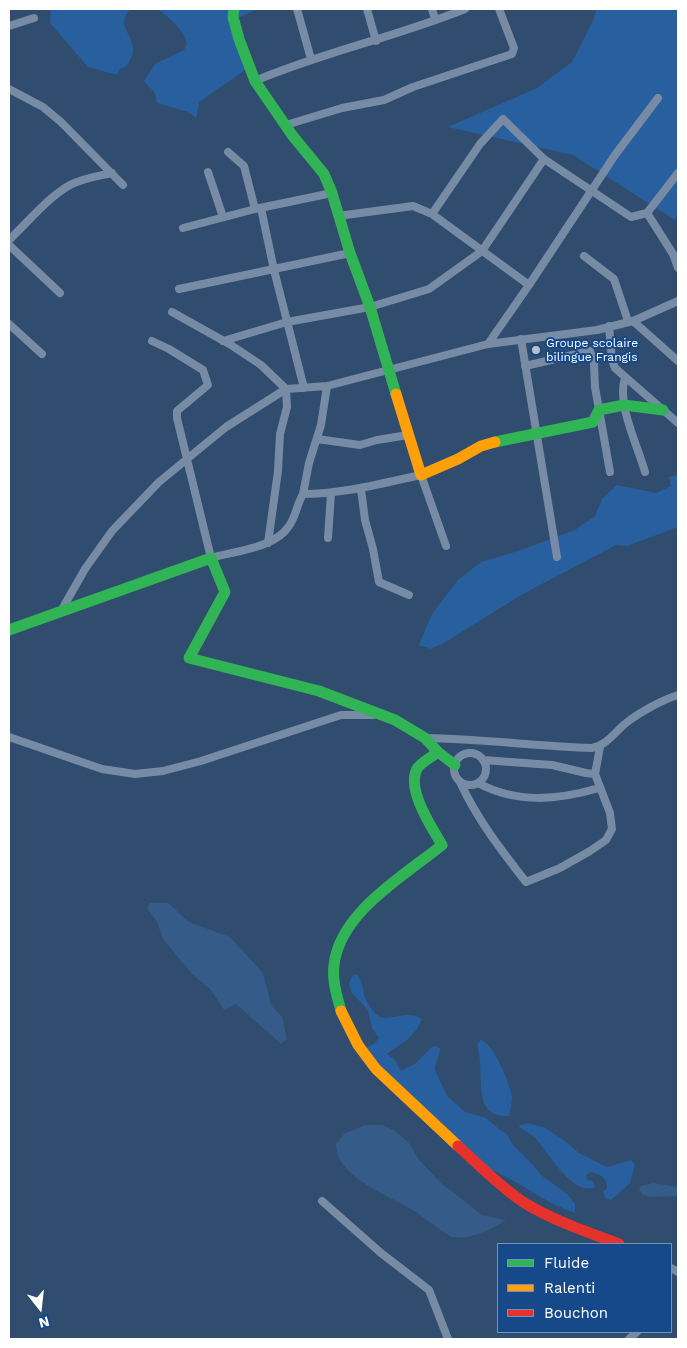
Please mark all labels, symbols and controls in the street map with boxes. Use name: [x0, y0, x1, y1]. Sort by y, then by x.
place label: Groupe scolaire bilingue Frangis: [546, 336, 638, 364]
marker: Groupe scolaire bilingue Frangis: [530, 344, 542, 356]
legend: [497, 1243, 672, 1333]
text: Fluide: [544, 1254, 589, 1272]
text: Ralenti: [544, 1279, 595, 1297]
north arrow: [15, 1283, 65, 1333]
text: Bouchon: [544, 1304, 608, 1322]
text: N: [37, 1313, 51, 1332]

